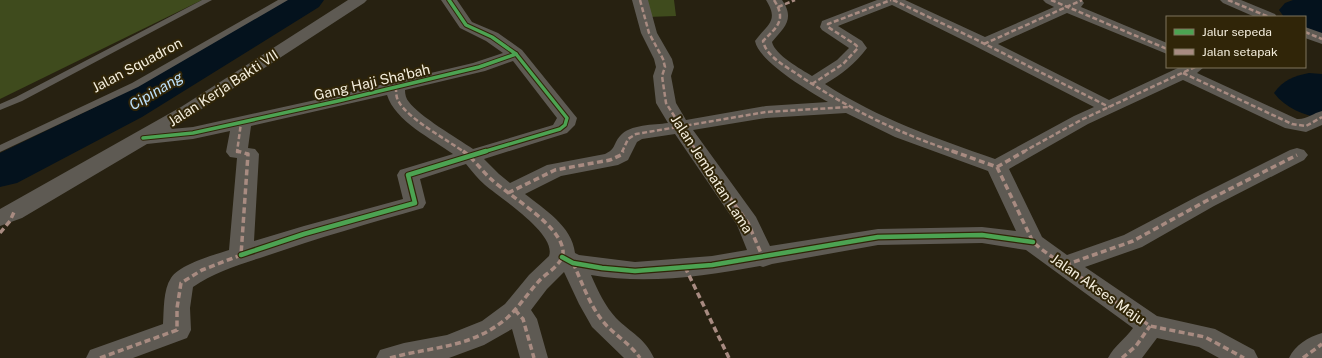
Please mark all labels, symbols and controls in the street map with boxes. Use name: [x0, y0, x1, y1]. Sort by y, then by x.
legend: [1166, 16, 1306, 68]
text: Jalur sepeda: [1202, 25, 1272, 39]
street label: Jalan Squadron: [89, 34, 185, 96]
text: Jalan setapak: [1202, 45, 1278, 59]
street label: Jalan Kerja Bakti VII: [165, 46, 281, 130]
street label: Gang Haji Sha'bah: [312, 61, 432, 103]
water label: Cipinang: [126, 68, 186, 113]
street label: Jalan Jembatan Lama: [668, 112, 756, 236]
street label: Jalan Akses Maju: [1048, 250, 1148, 328]

